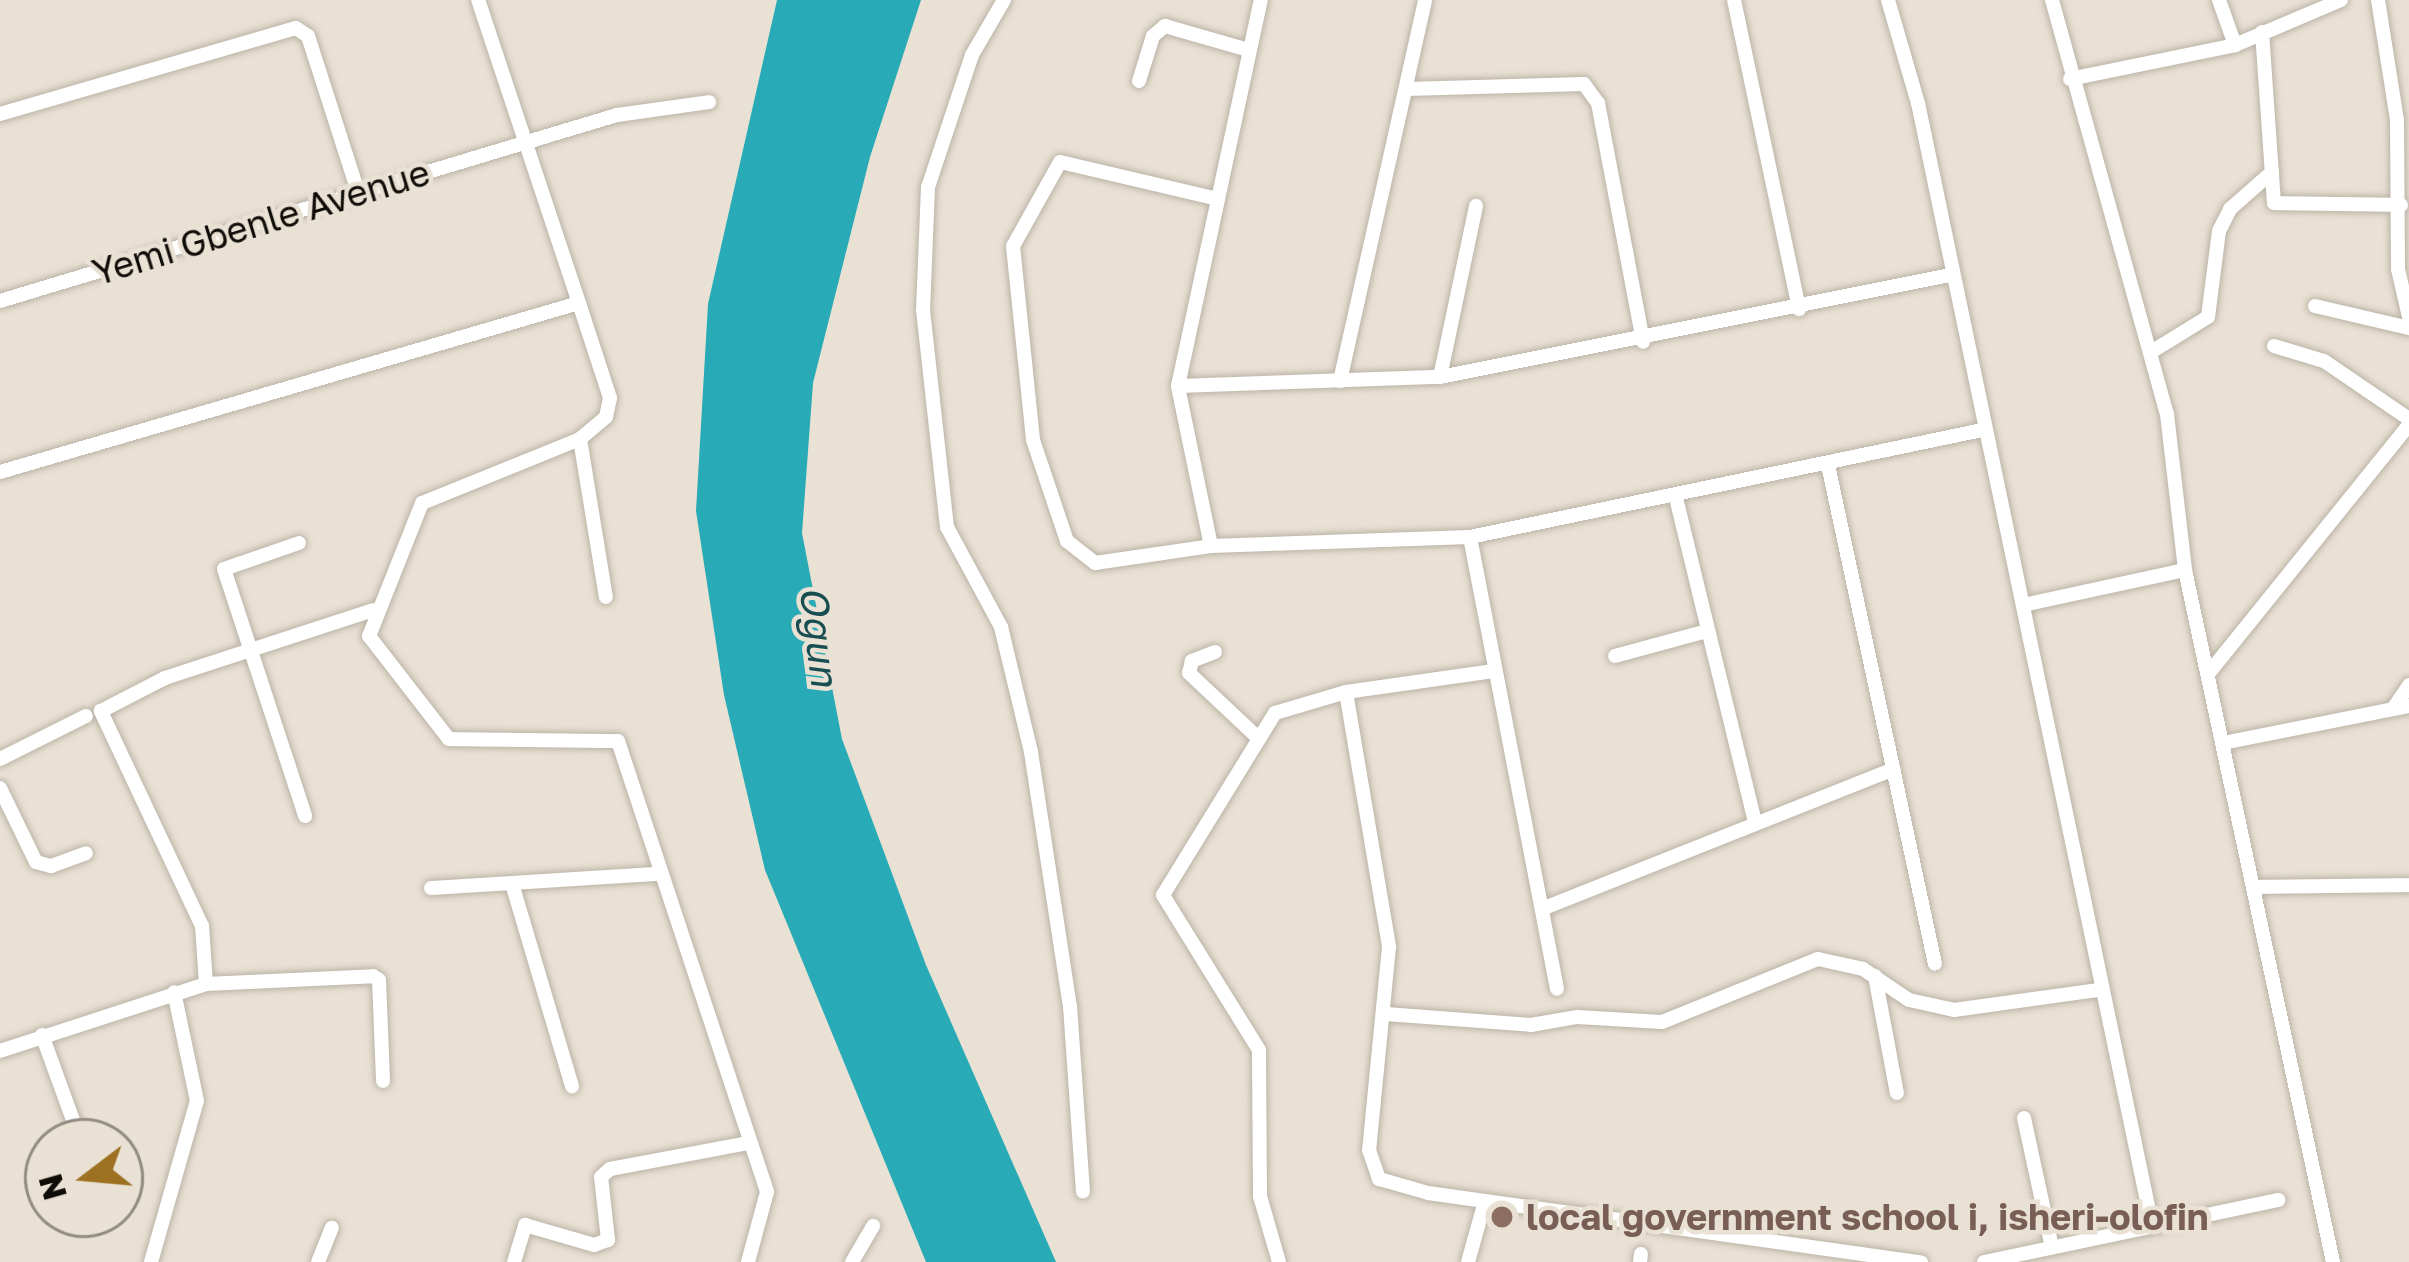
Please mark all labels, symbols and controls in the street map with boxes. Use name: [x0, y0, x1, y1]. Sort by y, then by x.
street label: Yemi Gbenle Avenue: [87, 150, 435, 294]
water label: Ogun: [790, 583, 848, 689]
north arrow: [24, 1118, 144, 1238]
text: N: [30, 1170, 74, 1205]
place label: local government school i, isheri-olofin: [1526, 1195, 2209, 1239]
marker: local government school i, isheri-olofin: [1489, 1204, 1515, 1230]

